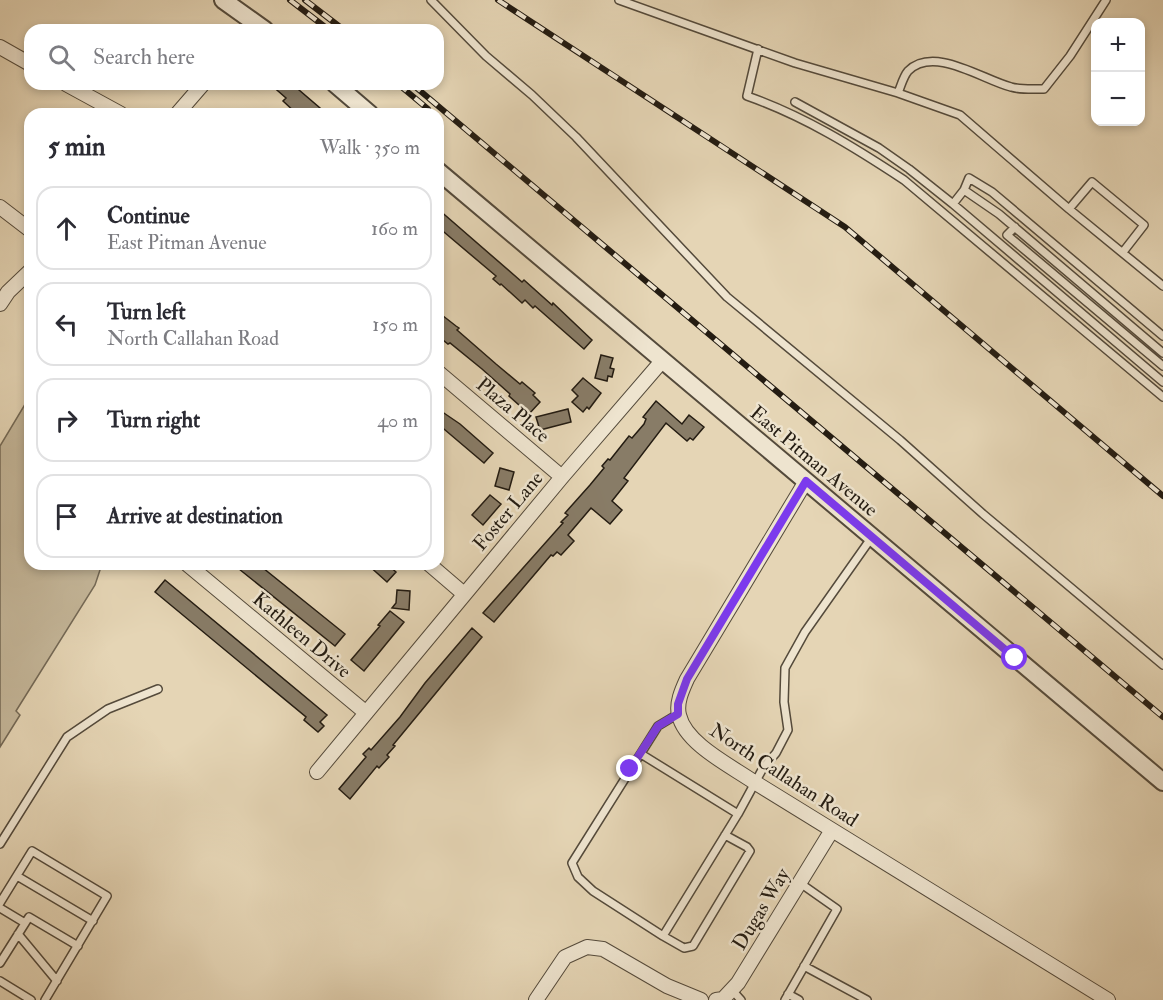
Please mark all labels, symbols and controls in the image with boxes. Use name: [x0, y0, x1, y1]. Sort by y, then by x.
map controls: [1091, 18, 1145, 126]
button: +: [1091, 18, 1145, 72]
search box: [24, 24, 444, 90]
icon: search: [45, 41, 78, 74]
text: Search here: [93, 43, 195, 71]
button: −: [1091, 72, 1145, 126]
text: 5 min: [48, 131, 105, 163]
text: Walk · 350 m: [320, 135, 420, 160]
text: Continue: [107, 202, 190, 230]
icon: ahead: [50, 212, 83, 245]
text: 160 m: [371, 216, 418, 241]
text: East Pitman Avenue: [107, 230, 267, 255]
text: Turn left: [107, 298, 186, 326]
icon: left: [50, 308, 83, 341]
text: 150 m: [372, 312, 418, 337]
text: North Callahan Road: [107, 326, 279, 351]
street label: Plaza Place: [471, 372, 555, 448]
street label: East Pitman Avenue: [745, 400, 883, 522]
icon: right: [50, 404, 83, 437]
text: Turn right: [107, 406, 200, 434]
text: 40 m: [377, 408, 418, 433]
street label: Foster Lane: [467, 466, 549, 556]
icon: arrive: [50, 500, 83, 533]
text: Arrive at destination: [107, 502, 283, 530]
street label: Kathleen Drive: [248, 586, 356, 684]
route start: [1001, 644, 1027, 670]
street label: North Callahan Road: [705, 718, 863, 832]
route end: [616, 755, 642, 781]
street label: Dugas Way: [727, 862, 796, 955]

